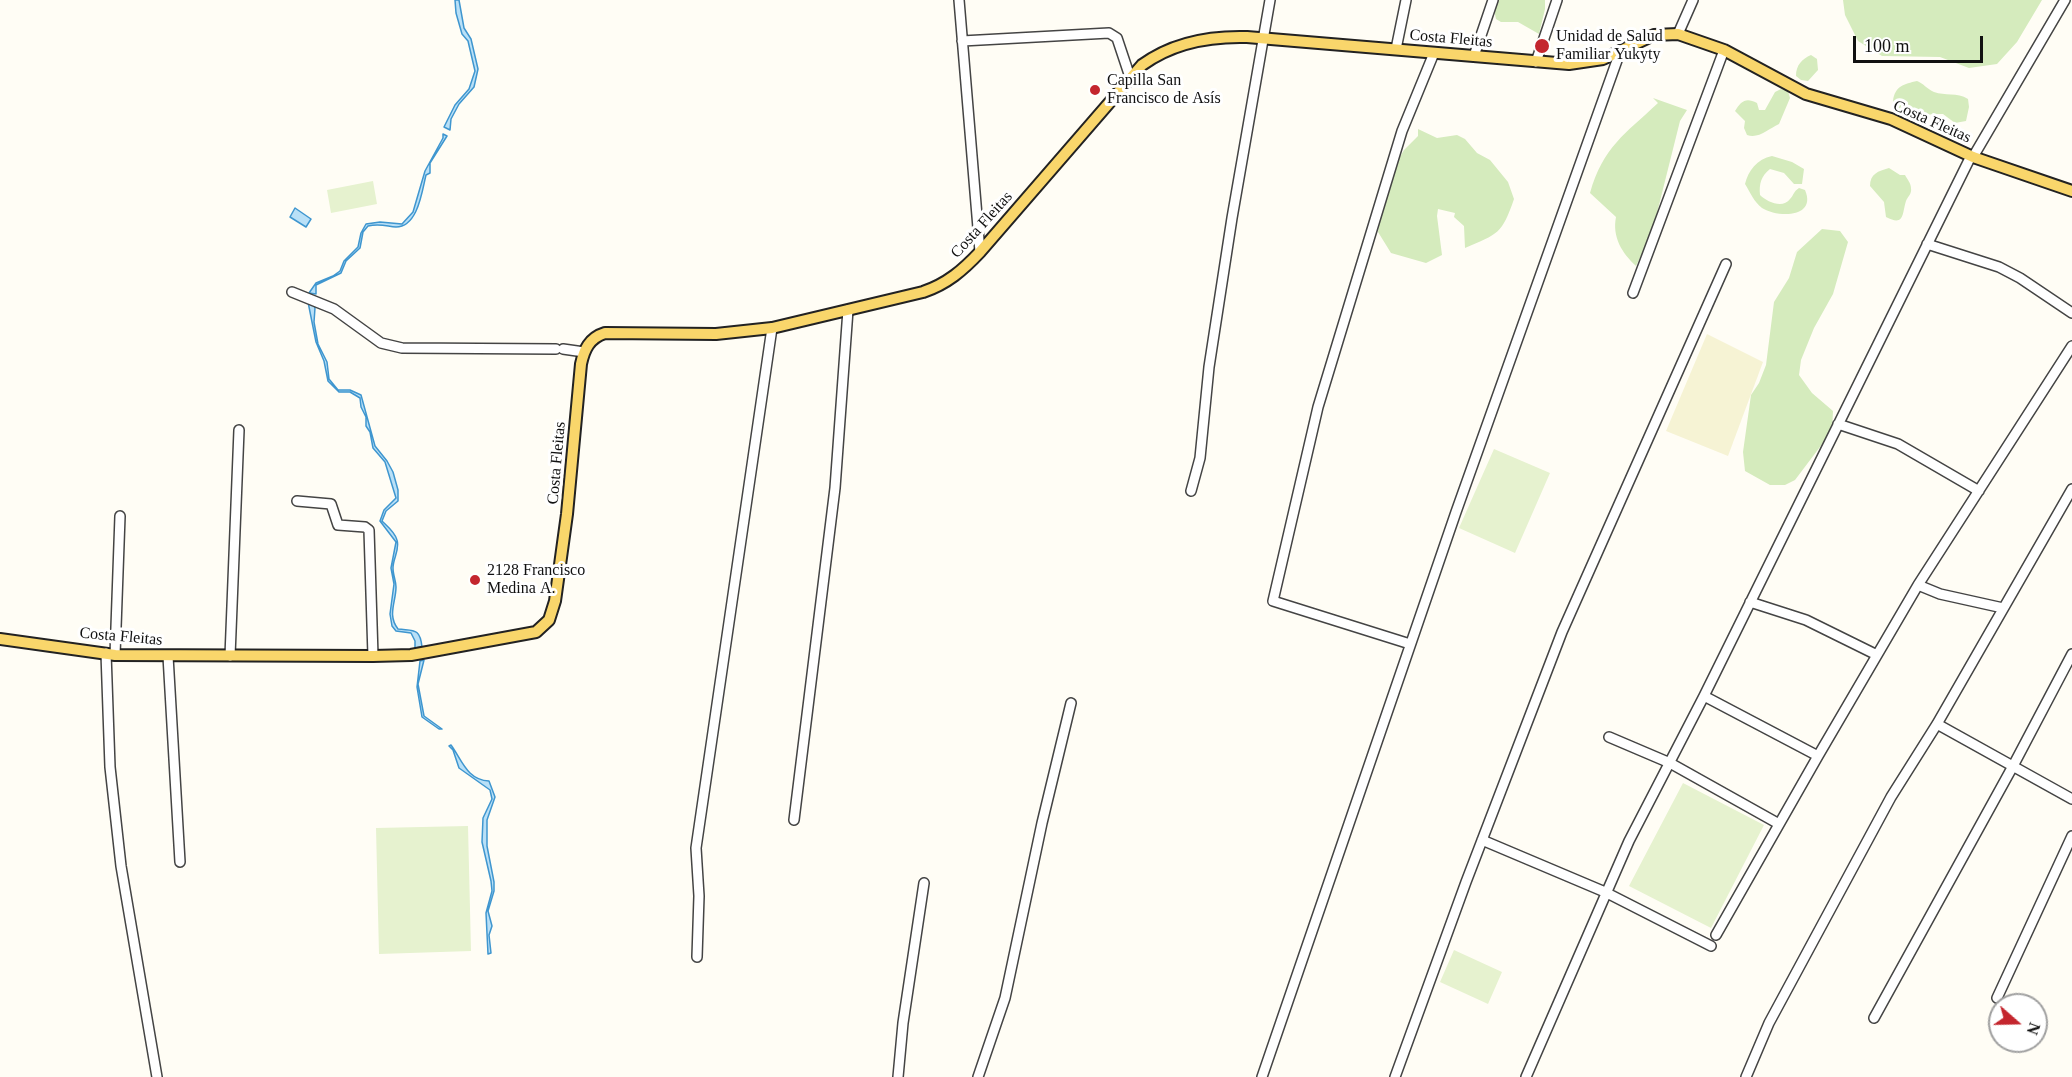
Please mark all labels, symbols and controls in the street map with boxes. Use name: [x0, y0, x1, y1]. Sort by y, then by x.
scale bar: [1856, 24, 1986, 62]
street label: Costa Fleitas: [1409, 26, 1493, 52]
place label: Unidad de Salud Familiar Yukyty: [1556, 27, 1663, 65]
text: 100 m: [1864, 36, 1910, 56]
marker: Unidad de Salud Familiar Yukyty: [1533, 37, 1551, 55]
place label: Capilla San Francisco de Asís: [1107, 71, 1221, 109]
marker: Capilla San Francisco de Asís: [1088, 83, 1102, 97]
street label: Costa Fleitas: [1890, 96, 1974, 148]
street label: Costa Fleitas: [947, 188, 1017, 262]
street label: Costa Fleitas: [544, 421, 570, 505]
place label: 2128 Francisco Medina A.: [487, 561, 585, 599]
marker: 2128 Francisco Medina A.: [468, 573, 482, 587]
street label: Costa Fleitas: [79, 624, 163, 650]
north arrow: [1988, 993, 2048, 1053]
text: N: [2024, 1020, 2043, 1037]

